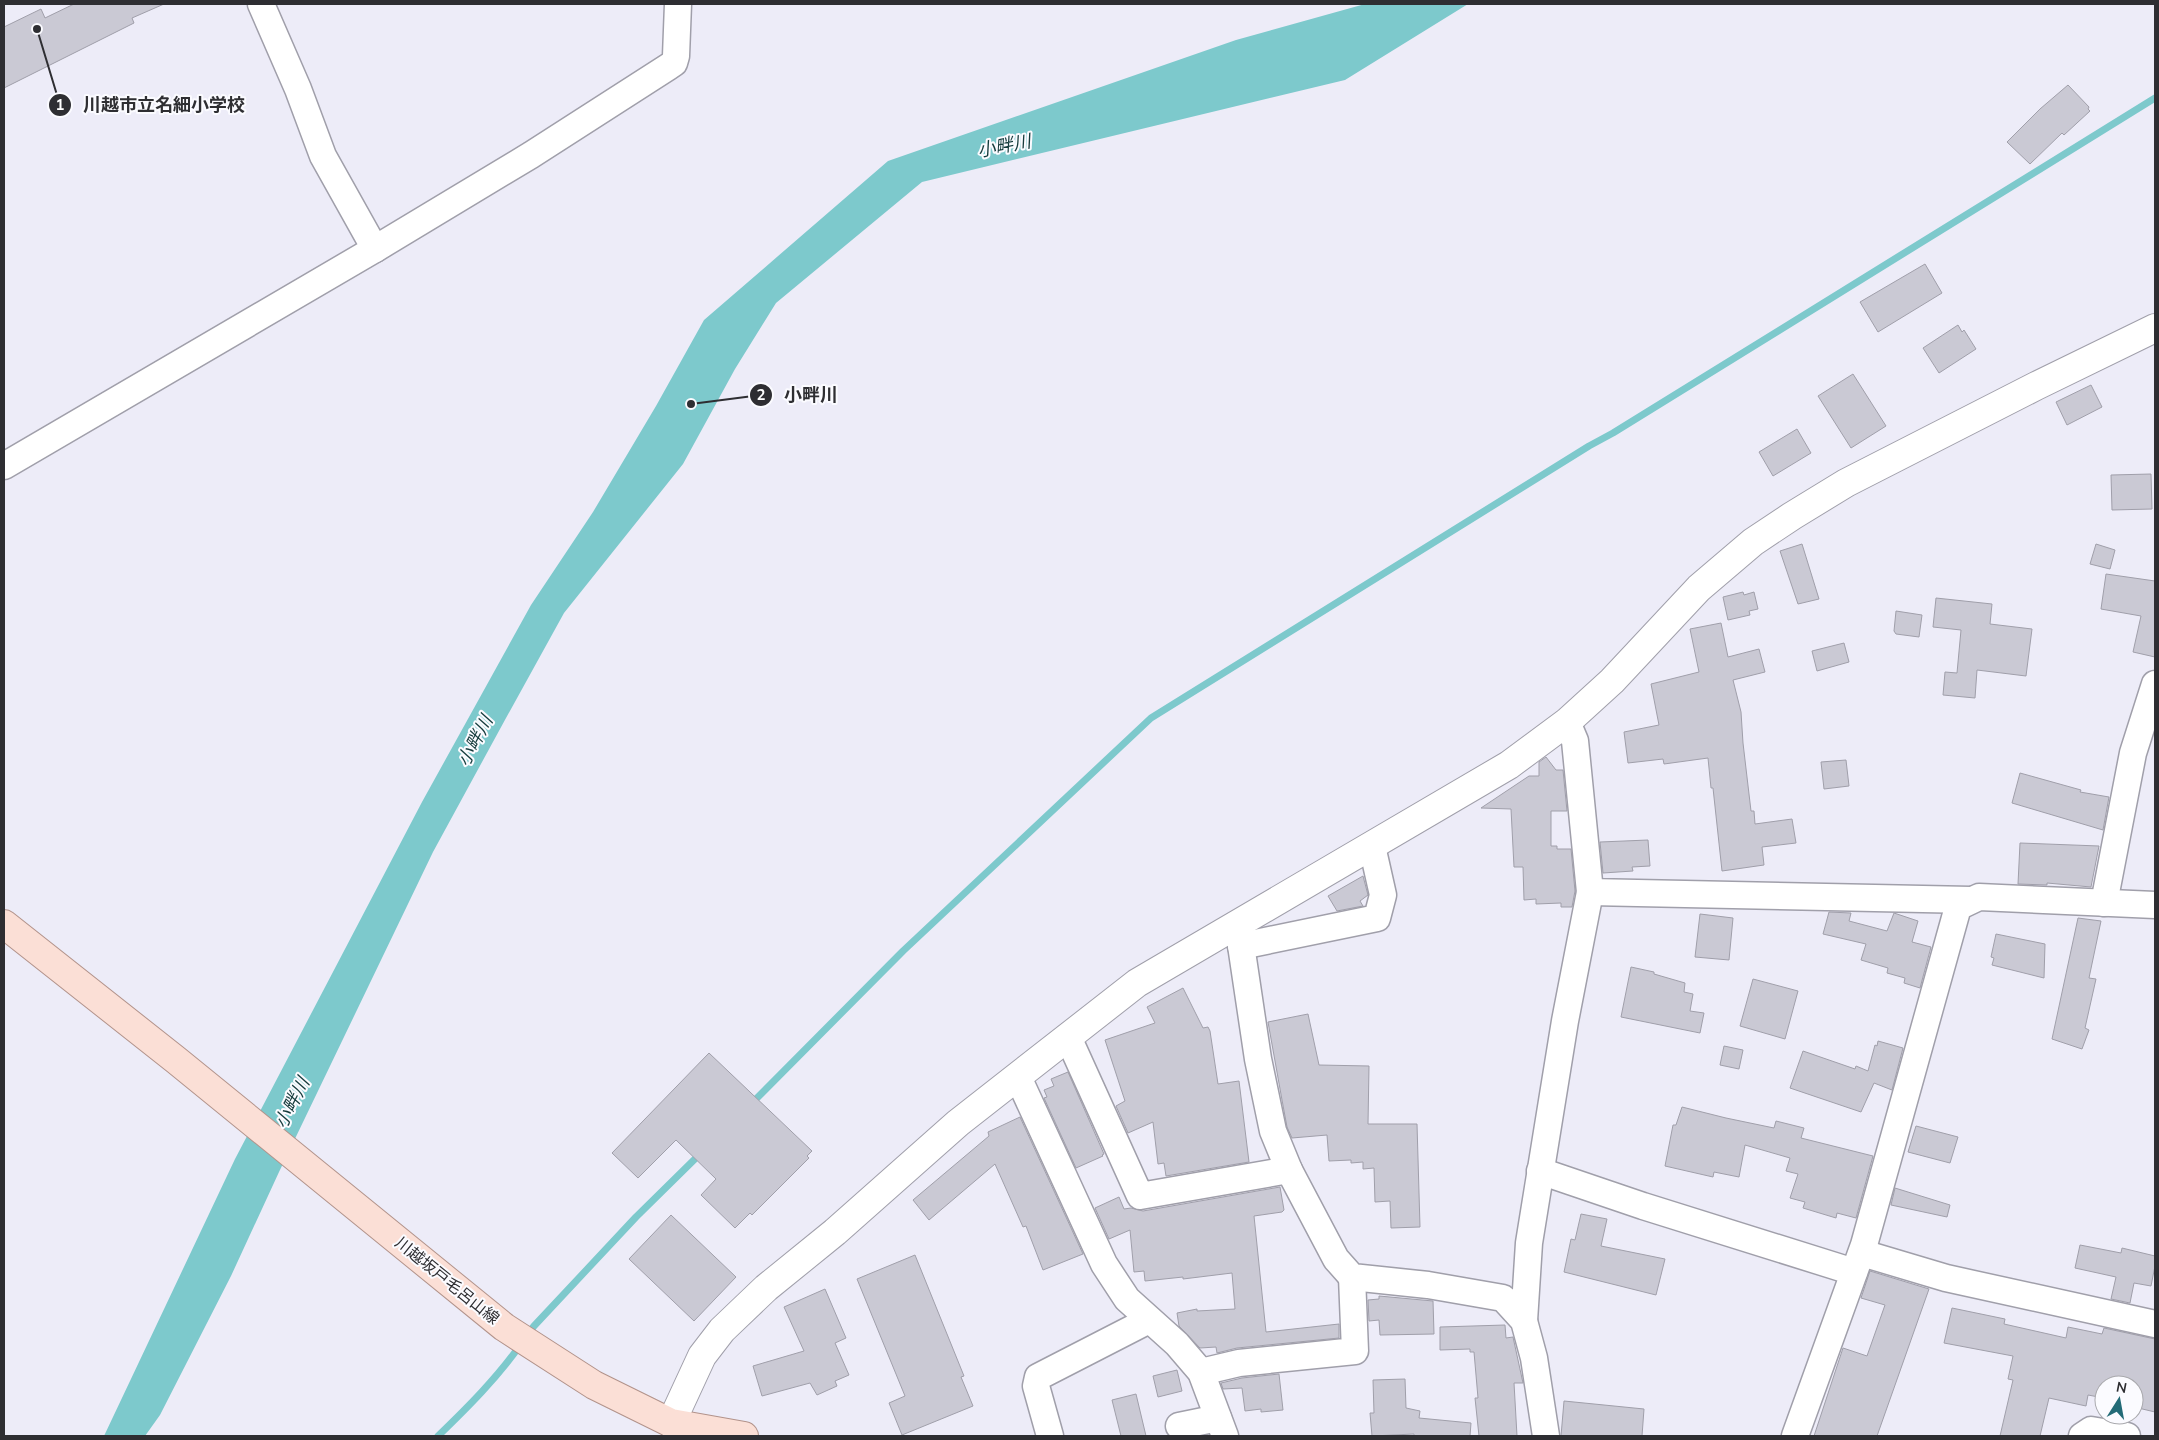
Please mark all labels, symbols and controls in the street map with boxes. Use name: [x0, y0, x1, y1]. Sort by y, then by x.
callout: 川越市立名細小学校: [48, 88, 255, 121]
text: 川越市立名細小学校: [83, 93, 245, 117]
text: 1: [55, 95, 65, 115]
water label: 小畔川: [975, 129, 1035, 163]
callout: 小畔川: [749, 378, 848, 411]
text: 小畔川: [784, 383, 838, 407]
text: 2: [756, 385, 766, 405]
water label: 小畔川: [452, 710, 499, 770]
water label: 小畔川: [269, 1072, 316, 1133]
street label: 川越坂戸毛呂山線: [390, 1232, 504, 1330]
north arrow: [2094, 1375, 2144, 1425]
text: N: [2114, 1377, 2128, 1398]

